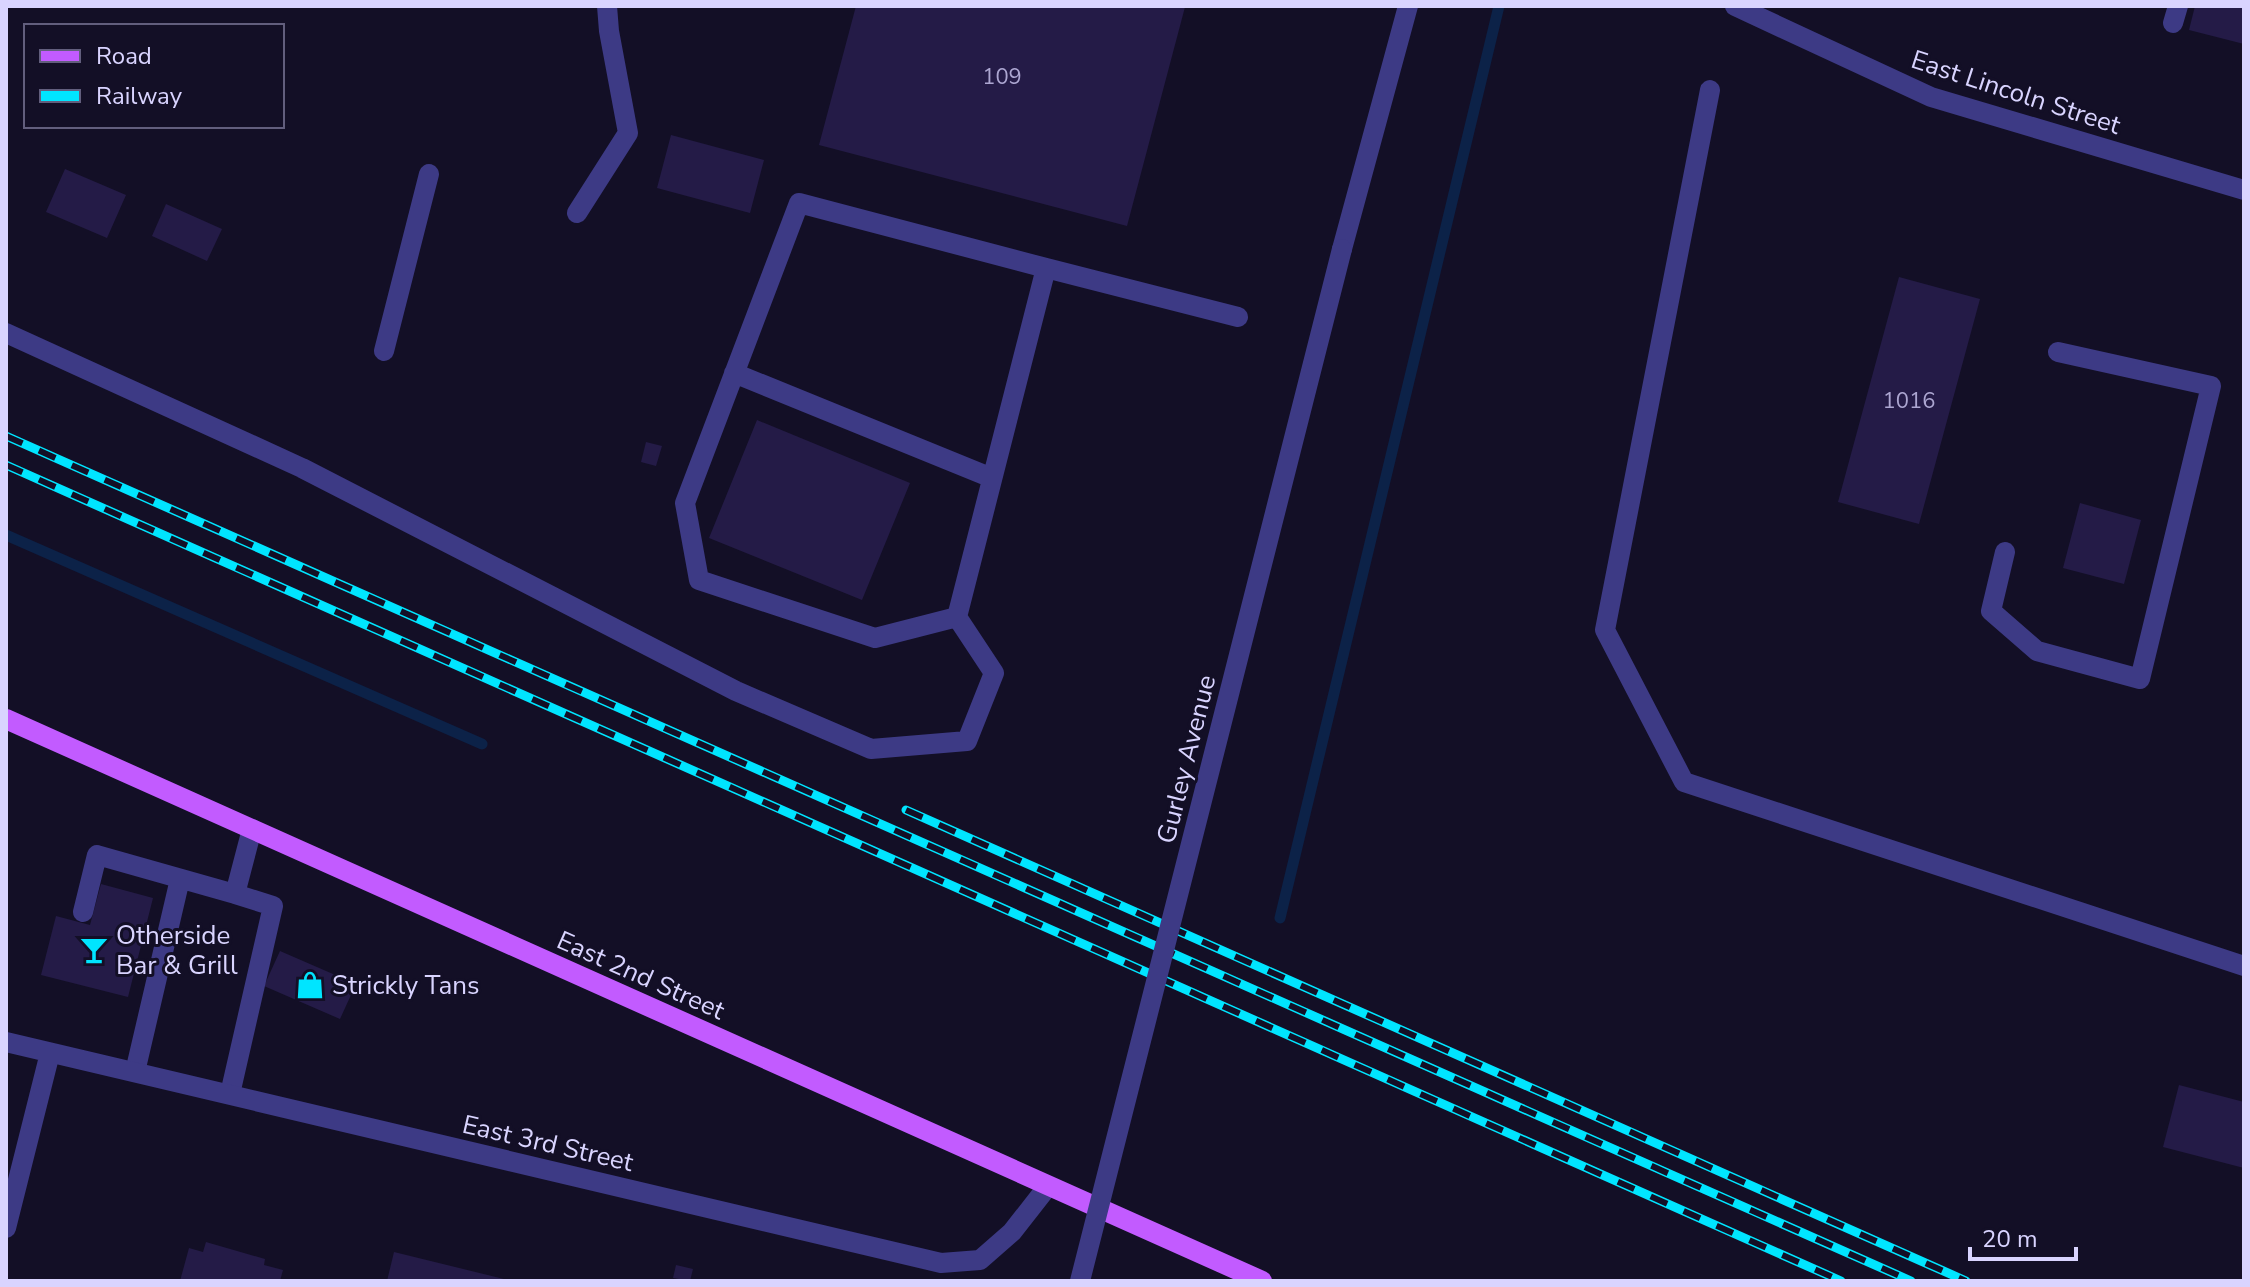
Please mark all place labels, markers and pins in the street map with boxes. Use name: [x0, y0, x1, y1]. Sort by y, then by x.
place label: Otherside Bar & Grill: [116, 918, 238, 983]
bar icon: Otherside Bar & Grill: [79, 935, 109, 965]
place label: Strickly Tans: [332, 968, 480, 1003]
shop icon: Strickly Tans: [295, 970, 325, 1000]

